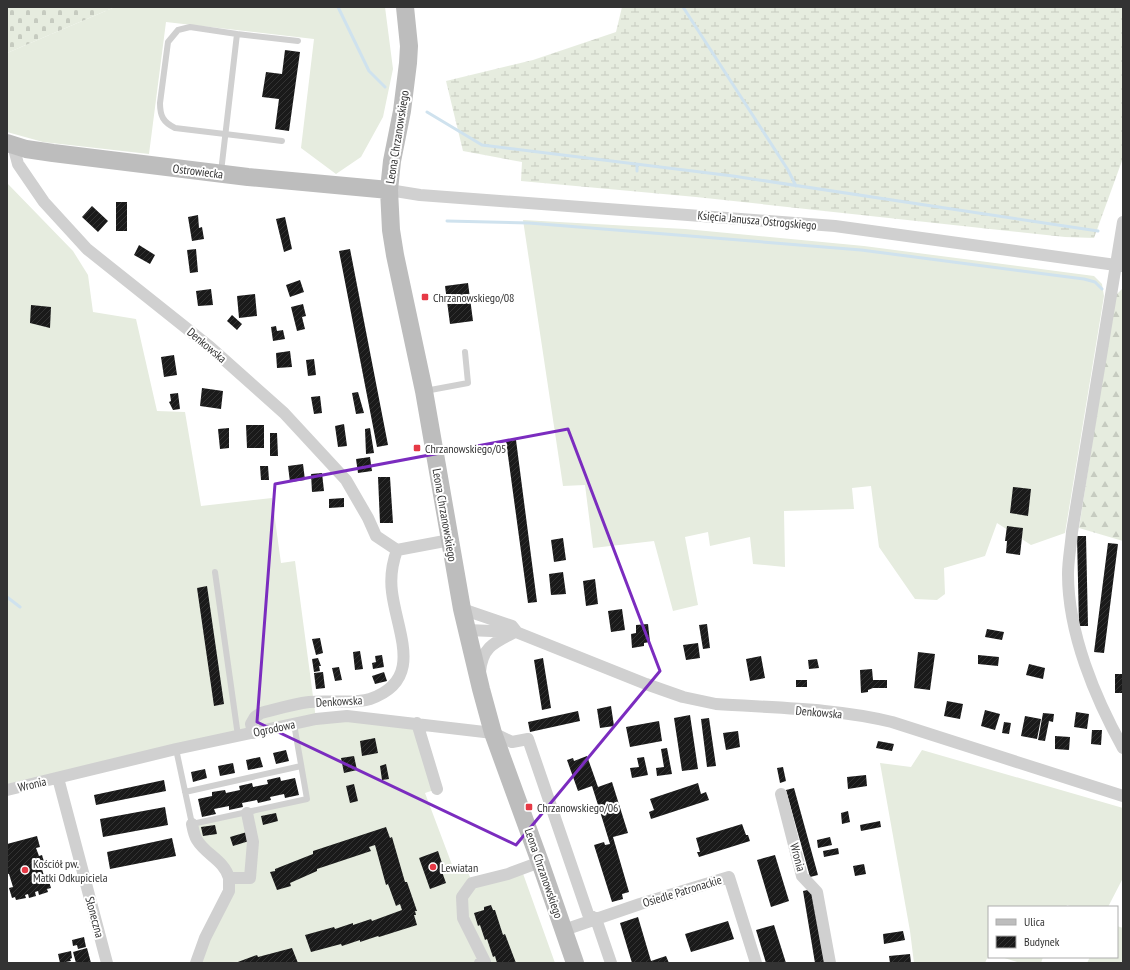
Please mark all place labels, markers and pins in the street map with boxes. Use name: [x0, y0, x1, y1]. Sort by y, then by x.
place label: Chrzanowskiego/08: [433, 290, 515, 305]
marker: Chrzanowskiego/08: [420, 292, 430, 302]
place label: Chrzanowskiego/05: [425, 441, 507, 456]
marker: Chrzanowskiego/05: [412, 443, 422, 453]
place label: Chrzanowskiego/06: [537, 800, 619, 815]
marker: Chrzanowskiego/06: [524, 802, 534, 812]
place label: Kościół pw. Matki Odkupiciela: [33, 856, 108, 885]
place label: Lewiatan: [441, 860, 478, 875]
marker: Lewiatan: [428, 862, 438, 872]
marker: Kościół pw. Matki Odkupiciela: [20, 865, 30, 875]

